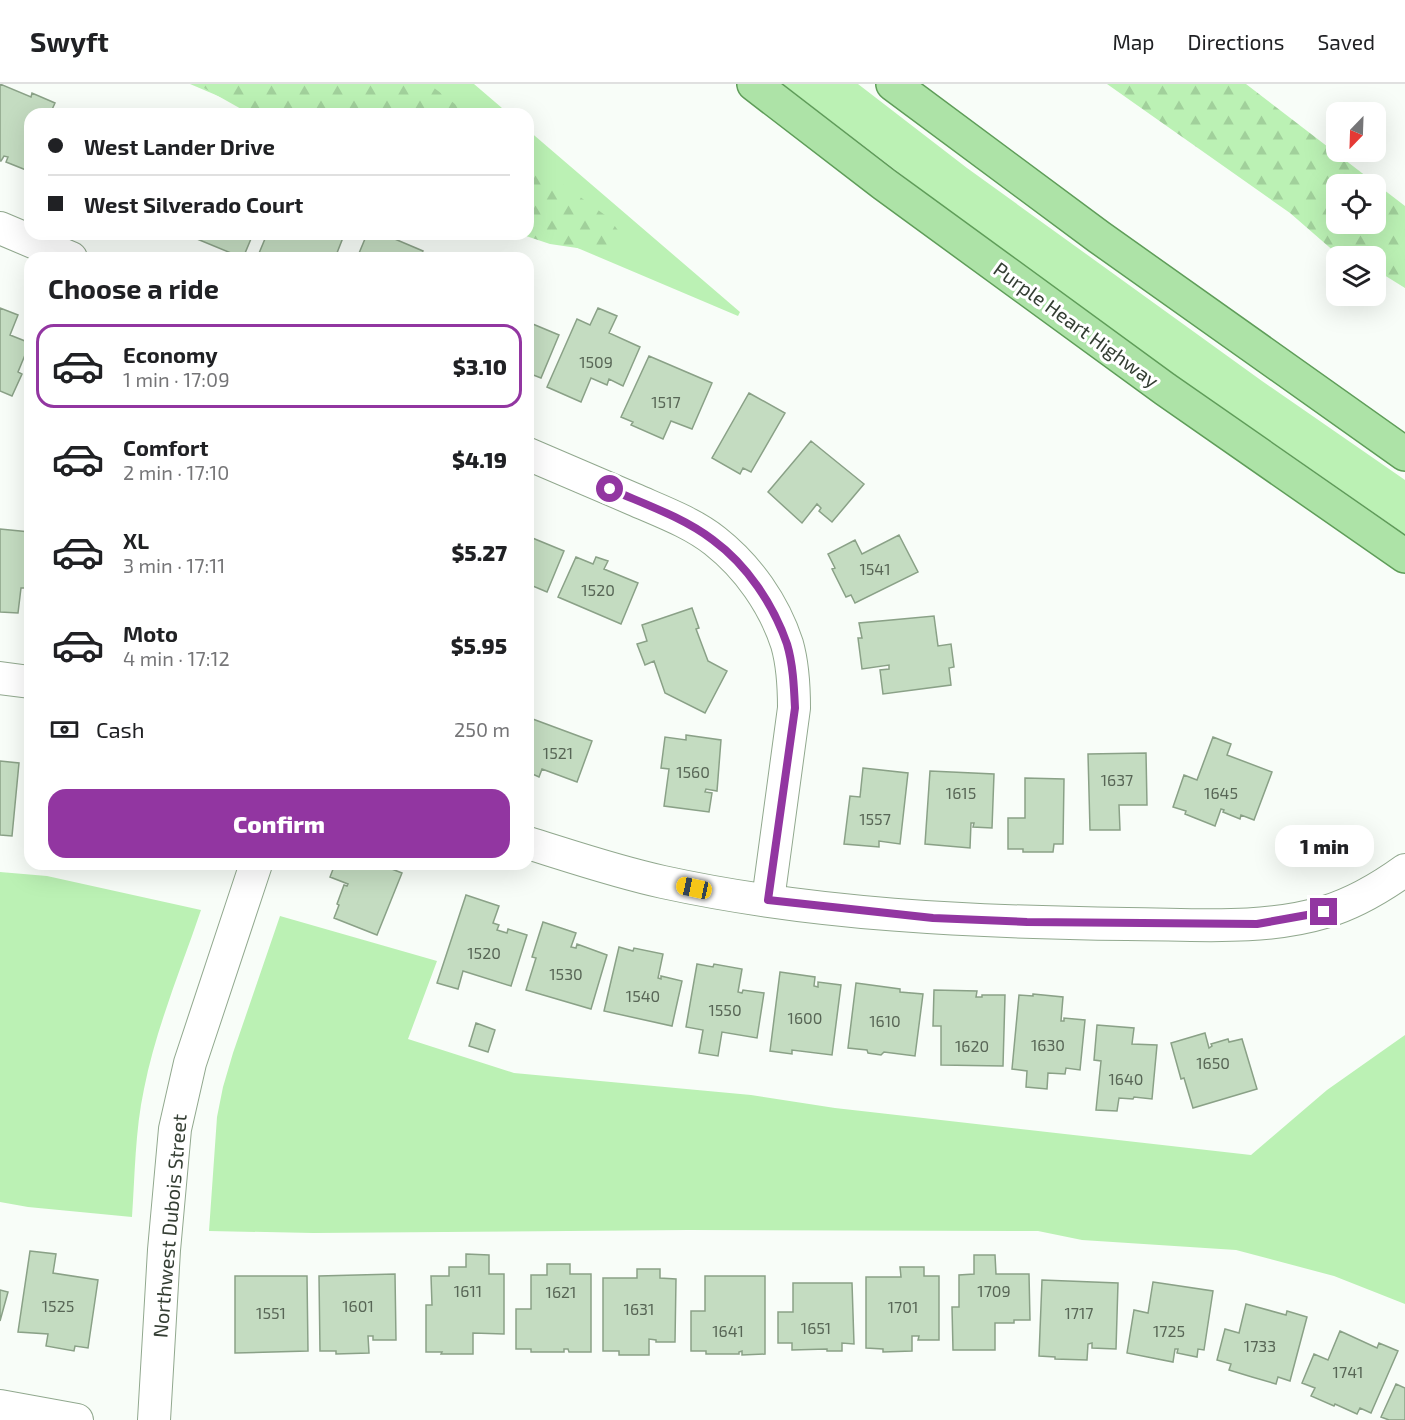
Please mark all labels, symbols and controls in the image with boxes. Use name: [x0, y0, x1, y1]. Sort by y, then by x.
text: Swyft: [30, 24, 109, 58]
text: Map: [1112, 29, 1155, 54]
text: Directions: [1188, 29, 1284, 54]
text: Saved: [1317, 29, 1375, 54]
north arrow: [1326, 102, 1386, 162]
map controls: [1326, 102, 1386, 306]
text: West Lander Drive: [84, 133, 275, 159]
button: locate: [1326, 174, 1386, 234]
text: West Silverado Court: [84, 191, 303, 217]
button: layers: [1326, 246, 1386, 306]
street label: Purple Heart Highway: [989, 256, 1164, 392]
text: Choose a ride: [48, 272, 219, 304]
icon: car: [51, 339, 105, 393]
text: Economy: [123, 341, 218, 367]
house number: 1509: [579, 352, 613, 371]
text: $3.10: [453, 353, 507, 379]
text: 1 min · 17:09: [123, 367, 230, 391]
house number: 1517: [651, 392, 681, 411]
icon: car: [51, 432, 105, 486]
text: Comfort: [123, 434, 208, 460]
text: $4.19: [452, 446, 507, 472]
text: 2 min · 17:10: [123, 460, 229, 484]
route start: [596, 475, 623, 502]
icon: car: [51, 525, 105, 579]
text: XL: [123, 527, 149, 553]
text: $5.27: [451, 539, 507, 565]
text: 3 min · 17:11: [123, 553, 225, 577]
house number: 1541: [859, 559, 891, 578]
house number: 1520: [581, 580, 615, 599]
icon: car: [51, 618, 105, 672]
text: Moto: [123, 620, 178, 646]
text: $5.95: [451, 632, 507, 658]
text: 4 min · 17:12: [123, 646, 230, 670]
icon: cash: [48, 713, 81, 746]
text: Cash: [96, 716, 145, 742]
text: 250 m: [454, 717, 510, 741]
house number: 1521: [543, 743, 573, 762]
house number: 1560: [676, 762, 710, 781]
house number: 1637: [1101, 770, 1133, 789]
house number: 1615: [946, 783, 976, 802]
house number: 1645: [1204, 783, 1238, 802]
button: Confirm: [48, 789, 510, 858]
house number: 1557: [859, 809, 891, 828]
callout: 1 min: [1274, 825, 1374, 867]
text: 1 min: [1300, 834, 1349, 858]
car: [675, 875, 713, 901]
route end: [1310, 898, 1337, 925]
house number: 1520: [467, 943, 501, 962]
house number: 1530: [549, 964, 583, 983]
house number: 1540: [626, 986, 660, 1005]
house number: 1550: [708, 1000, 742, 1019]
house number: 1600: [788, 1008, 822, 1027]
house number: 1610: [869, 1011, 901, 1030]
house number: 1630: [1031, 1035, 1065, 1054]
house number: 1620: [955, 1036, 989, 1055]
house number: 1650: [1196, 1053, 1230, 1072]
house number: 1640: [1108, 1069, 1144, 1088]
street label: Northwest Dubois Street: [147, 1113, 191, 1339]
house number: 1611: [454, 1281, 482, 1300]
house number: 1709: [977, 1281, 1011, 1300]
house number: 1621: [546, 1282, 576, 1301]
house number: 1525: [42, 1296, 74, 1315]
house number: 1601: [342, 1296, 374, 1315]
house number: 1701: [888, 1297, 918, 1316]
house number: 1631: [624, 1299, 654, 1318]
house number: 1551: [256, 1303, 286, 1322]
house number: 1717: [1064, 1303, 1094, 1322]
house number: 1651: [801, 1318, 831, 1337]
house number: 1641: [712, 1321, 744, 1340]
house number: 1725: [1153, 1321, 1185, 1340]
house number: 1733: [1244, 1336, 1276, 1355]
house number: 1741: [1333, 1362, 1363, 1381]

